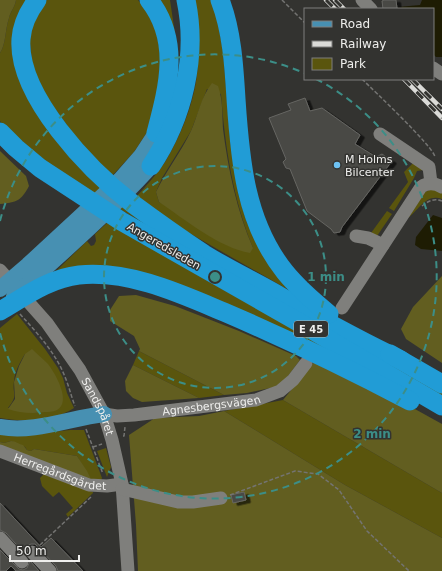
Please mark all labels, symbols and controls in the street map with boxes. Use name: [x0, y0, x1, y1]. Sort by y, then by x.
legend: [304, 8, 434, 80]
text: Road: [340, 17, 370, 31]
text: Railway: [340, 37, 386, 51]
text: Park: [340, 57, 366, 71]
place label: M Holms Bilcenter: [345, 153, 395, 179]
marker: M Holms Bilcenter: [332, 160, 342, 170]
street label: Angeredsleden: [125, 220, 203, 273]
centre of rings: [208, 270, 222, 284]
text: 1 min: [307, 270, 345, 284]
road number: E 45: [294, 321, 328, 337]
street label: Sandspåret: [78, 375, 116, 438]
street label: Agnesbergsvägen: [161, 393, 263, 418]
text: 2 min: [353, 427, 391, 441]
street label: Herregårdsgärdet: [12, 451, 107, 493]
scale bar: [10, 537, 79, 563]
text: 50 m: [16, 544, 47, 558]

